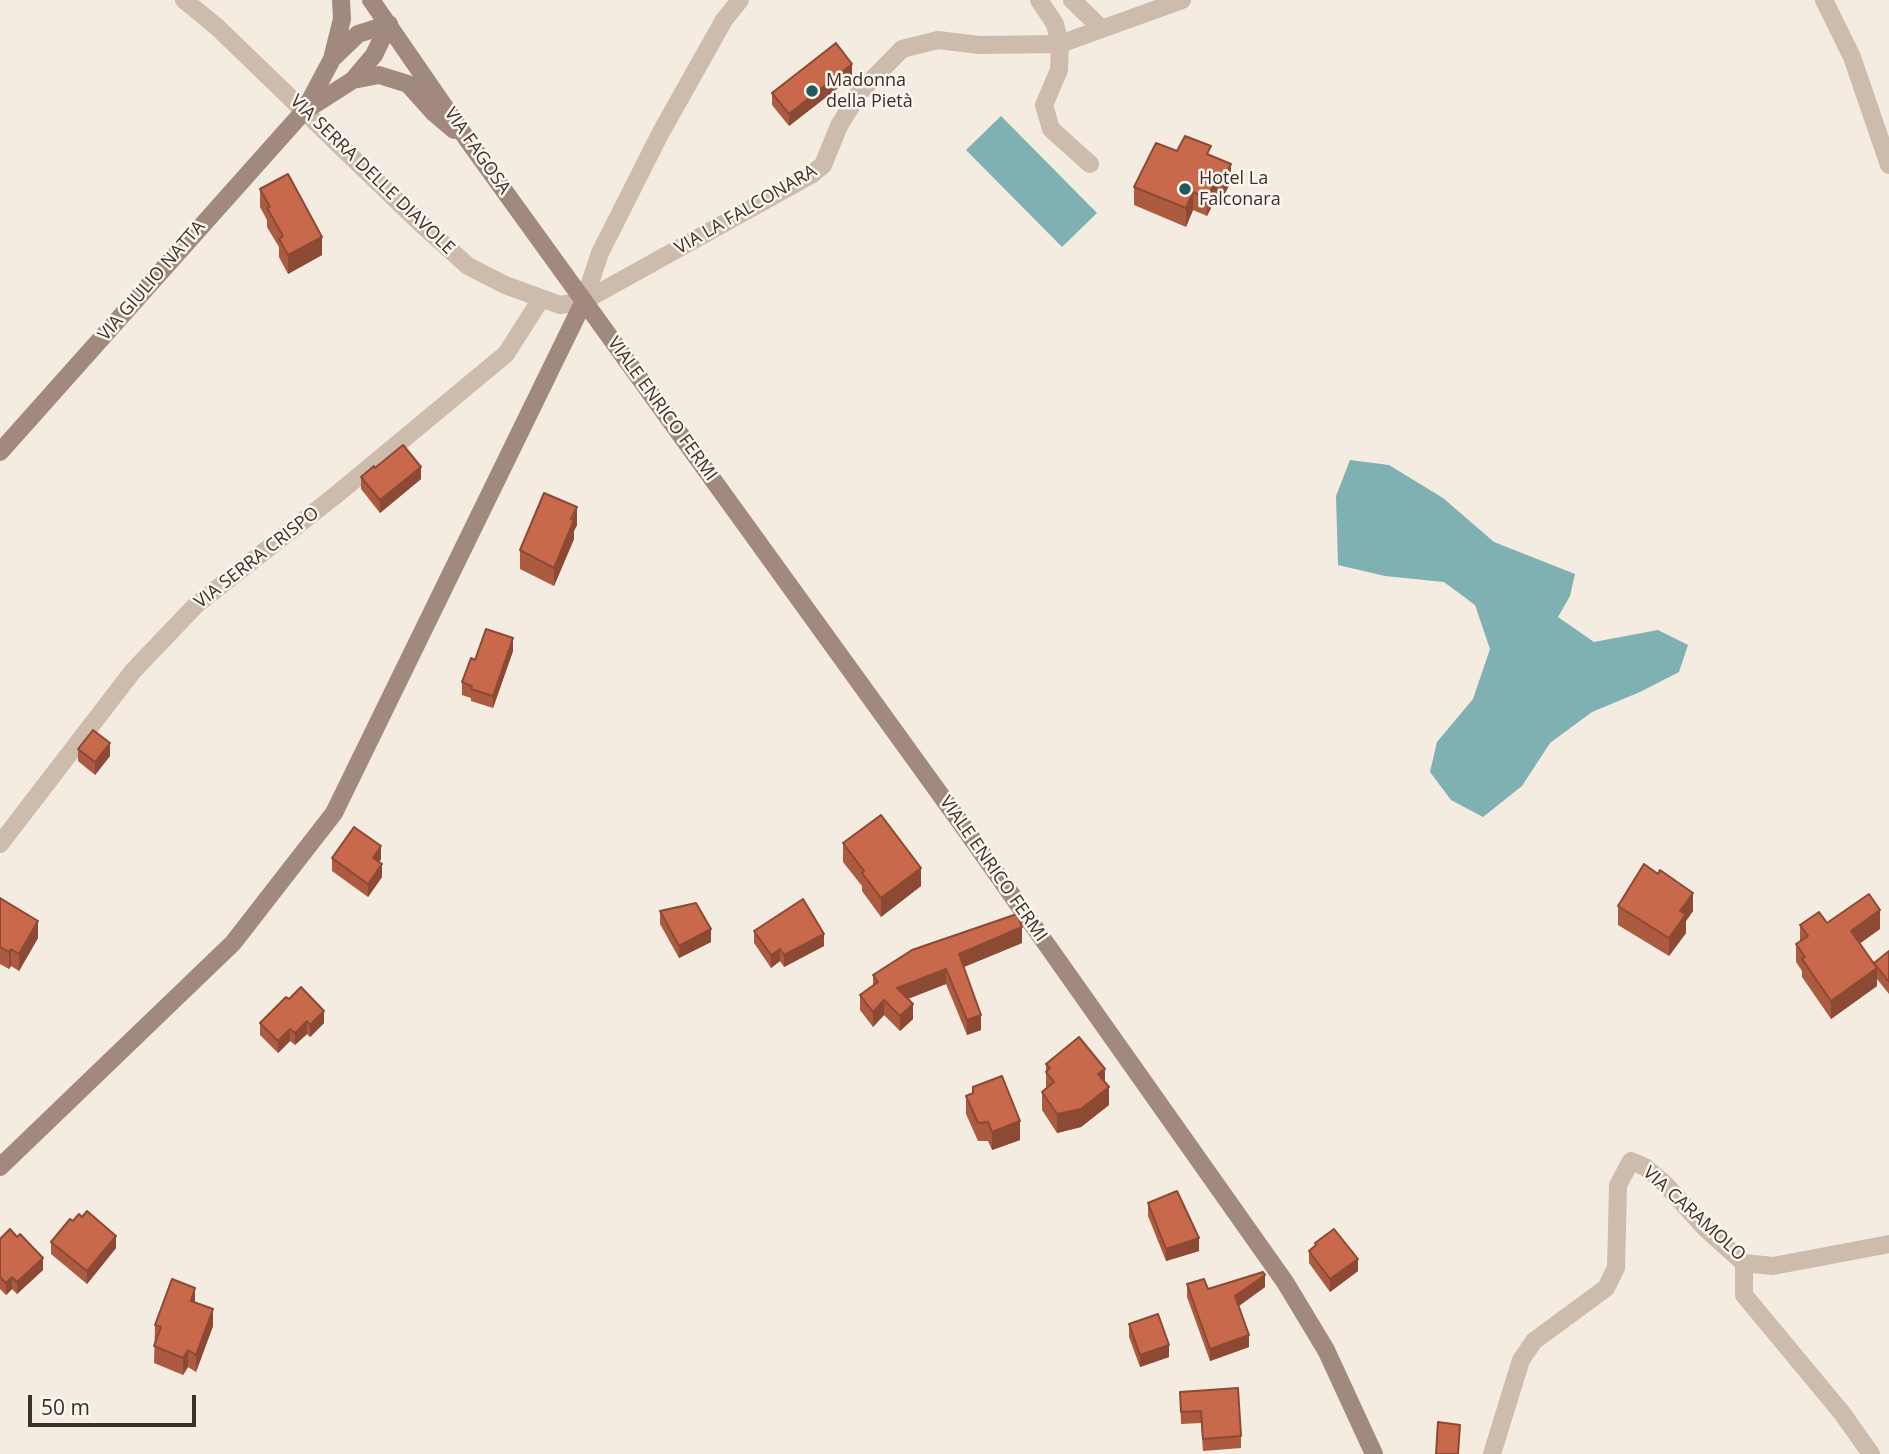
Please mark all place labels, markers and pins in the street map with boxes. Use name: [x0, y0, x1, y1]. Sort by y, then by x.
place label: Madonna della Pietà: [826, 70, 913, 112]
marker: Madonna della Pietà: [804, 83, 820, 99]
place label: Hotel La Falconara: [1199, 168, 1281, 210]
marker: Hotel La Falconara: [1177, 181, 1193, 197]

